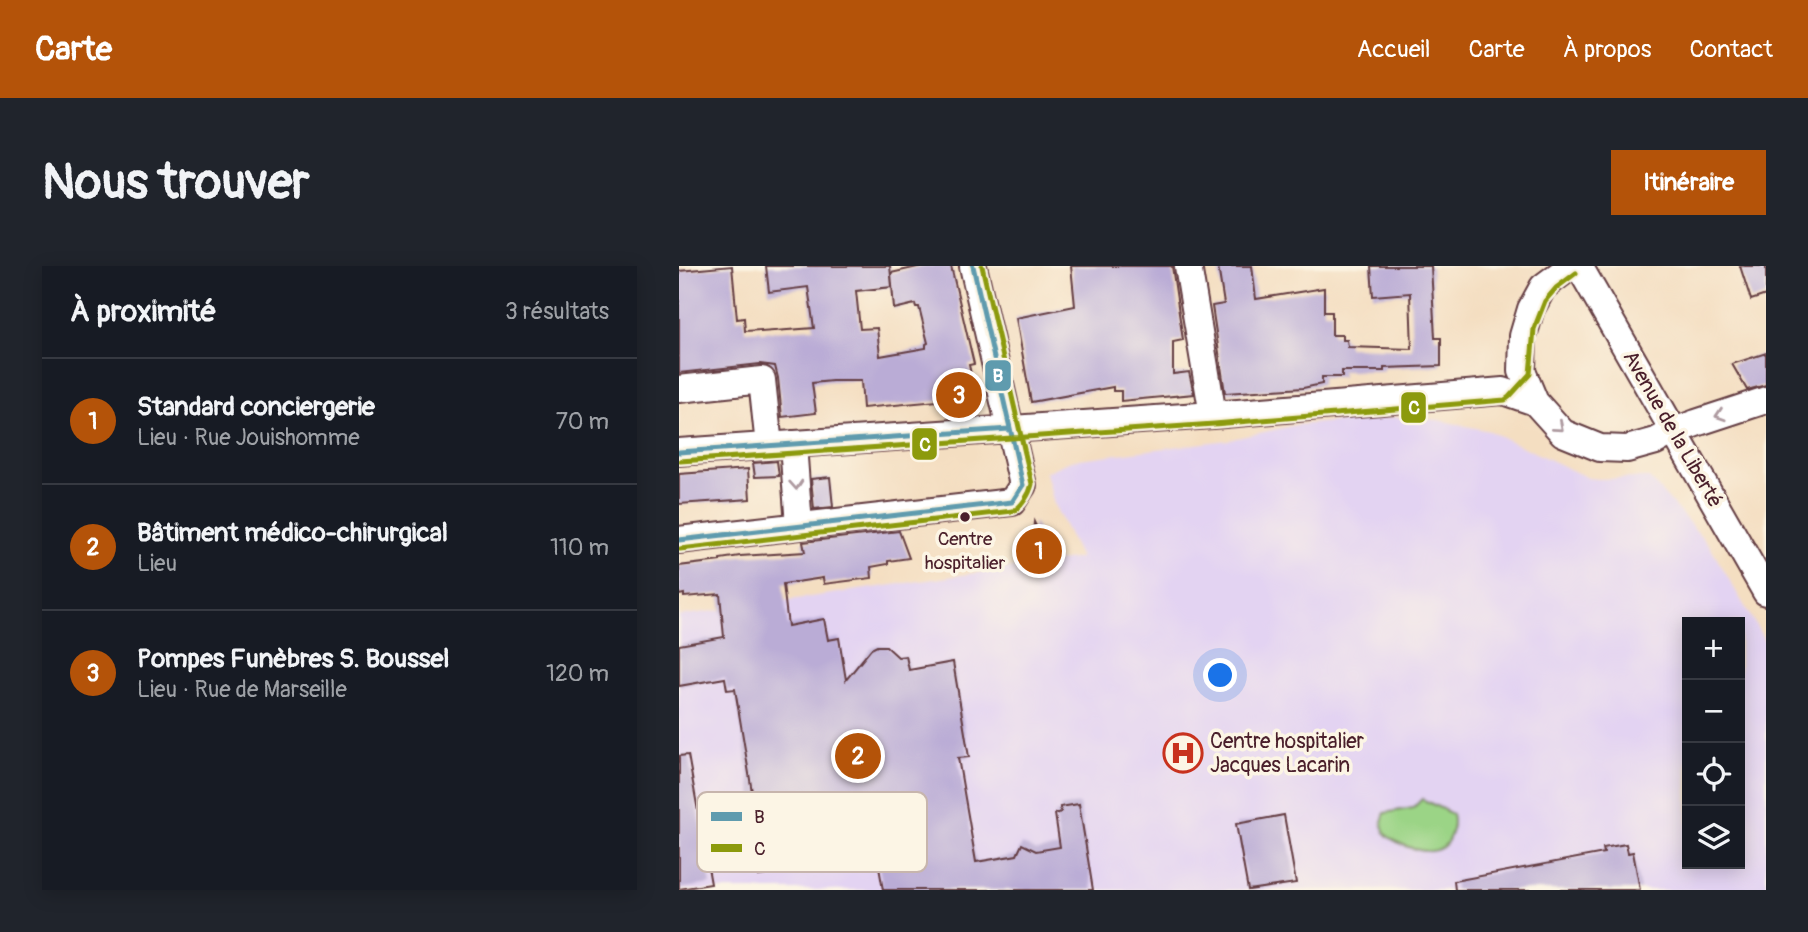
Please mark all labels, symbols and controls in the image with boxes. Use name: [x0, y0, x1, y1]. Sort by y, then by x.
text: Carte: [35, 29, 112, 70]
text: Accueil: [1357, 35, 1431, 64]
text: Carte: [1469, 35, 1525, 64]
text: À propos: [1563, 35, 1652, 64]
text: Contact: [1690, 35, 1773, 64]
button: Itinéraire: [1611, 150, 1766, 215]
text: Nous trouver: [42, 152, 310, 213]
text: À proximité: [70, 293, 216, 330]
text: 3 résultats: [505, 297, 609, 326]
street label: Avenue de la Liberté: [1617, 346, 1729, 513]
line badge: B: [984, 359, 1012, 392]
text: B: [993, 364, 1004, 388]
pin: 3: [936, 369, 982, 421]
text: Standard conciergerie: [137, 391, 375, 423]
line badge: C: [1400, 391, 1427, 424]
text: C: [1408, 396, 1420, 420]
text: 1: [89, 407, 98, 436]
text: 70 m: [556, 407, 609, 436]
one-way arrow: [1714, 407, 1726, 421]
one-way arrow: [1551, 419, 1564, 431]
text: Lieu · Rue Jouishomme: [137, 423, 360, 452]
line badge: C: [911, 427, 938, 461]
text: C: [919, 433, 931, 457]
one-way arrow: [788, 480, 803, 491]
marker: Centre hospitalier: [958, 510, 972, 524]
text: Bâtiment médico-chirurgical: [137, 517, 448, 549]
pin: 1: [1016, 525, 1062, 577]
place label: Centre hospitalier: [925, 527, 1005, 575]
text: 2: [87, 533, 99, 562]
text: 110 m: [550, 533, 609, 562]
text: Lieu: [137, 549, 177, 578]
map controls: [1682, 617, 1745, 869]
button: +: [1682, 617, 1745, 680]
text: Pompes Funèbres S. Boussel: [137, 643, 449, 675]
your location: [1203, 658, 1237, 692]
text: 3: [87, 659, 99, 688]
text: 120 m: [546, 659, 609, 688]
text: Lieu · Rue de Marseille: [137, 675, 347, 704]
button: −: [1682, 680, 1745, 743]
place label: Centre hospitalier Jacques Lacarin: [1210, 728, 1364, 779]
pin: 2: [835, 730, 881, 782]
hospital icon: Centre hospitalier Jacques Lacarin: [1162, 732, 1204, 774]
button: locate: [1682, 743, 1745, 806]
legend: [697, 792, 927, 872]
text: B: [754, 805, 765, 829]
button: layers: [1682, 806, 1745, 869]
text: C: [754, 837, 766, 861]

